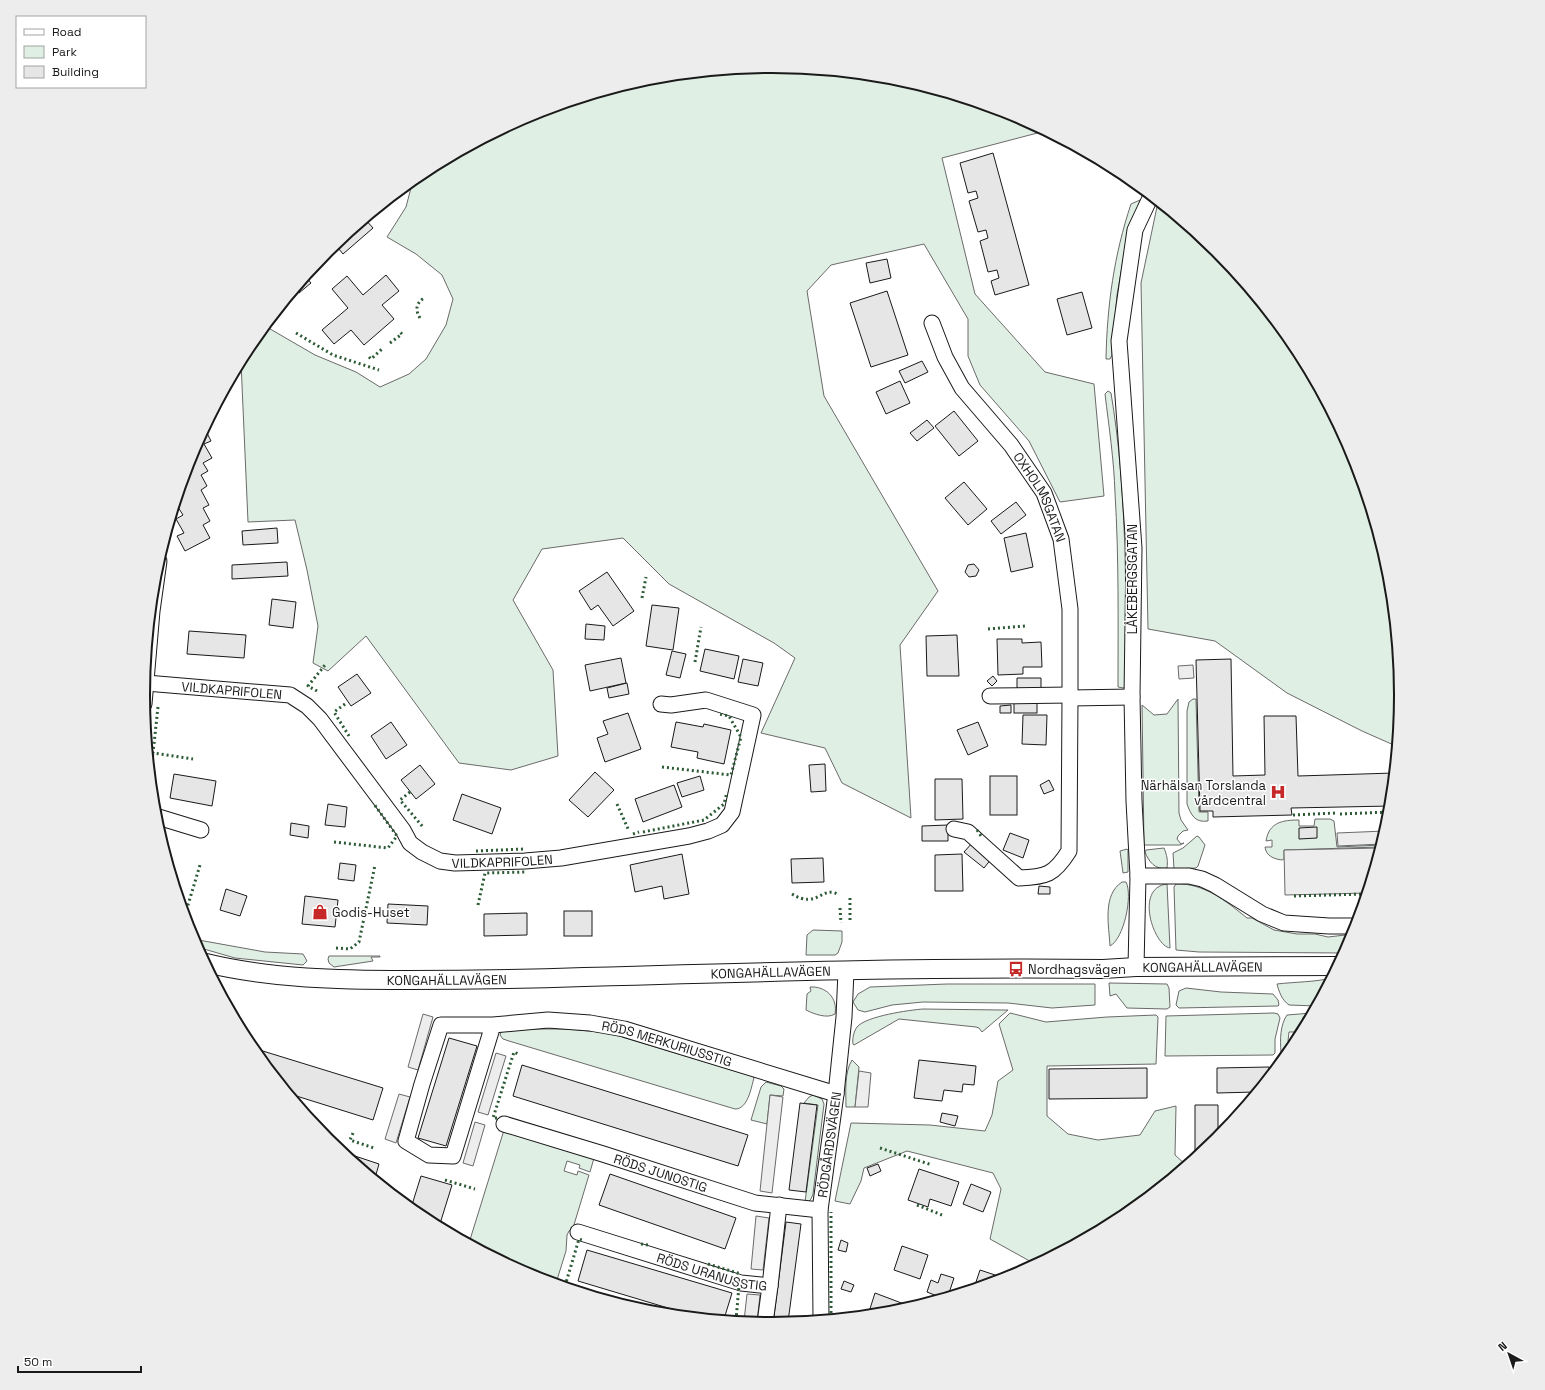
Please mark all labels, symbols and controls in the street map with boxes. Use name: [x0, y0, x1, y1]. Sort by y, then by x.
legend: [16, 16, 146, 88]
text: Road: [52, 24, 81, 40]
text: Park: [52, 44, 77, 60]
text: Building: [52, 64, 99, 80]
street label: OXHOLMSGATAN: [1010, 449, 1070, 544]
street label: LÅKEBERGSGATAN: [1124, 524, 1141, 634]
street label: VILDKAPRIFOLEN: [181, 677, 283, 703]
place label: Närhälsan Torslanda vårdcentral: [1141, 777, 1267, 809]
hospital icon: Närhälsan Torslanda vårdcentral: [1269, 783, 1287, 801]
street label: VILDKAPRIFOLEN: [451, 850, 553, 872]
shop icon: Godis-Huset: [311, 903, 329, 921]
place label: Godis-Huset: [332, 904, 410, 921]
street label: KONGAHÄLLAVÄGEN: [1142, 958, 1263, 975]
bus stop icon: Nordhagsvägen: [1007, 960, 1025, 978]
place label: Nordhagsvägen: [1028, 961, 1126, 978]
street label: KONGAHÄLLAVÄGEN: [710, 962, 831, 982]
street label: KONGAHÄLLAVÄGEN: [387, 971, 507, 989]
street label: RÖDS MERKURIUSSTIG: [600, 1017, 734, 1070]
street label: RÖDGÅRDSVÄGEN: [813, 1091, 845, 1199]
street label: RÖDS JUNOSTIG: [612, 1150, 710, 1196]
street label: RÖDS URANUSSTIG: [655, 1249, 768, 1294]
north arrow: [1489, 1334, 1529, 1374]
text: N: [1495, 1339, 1510, 1354]
scale bar: [18, 1348, 141, 1374]
text: 50 m: [24, 1354, 52, 1370]

